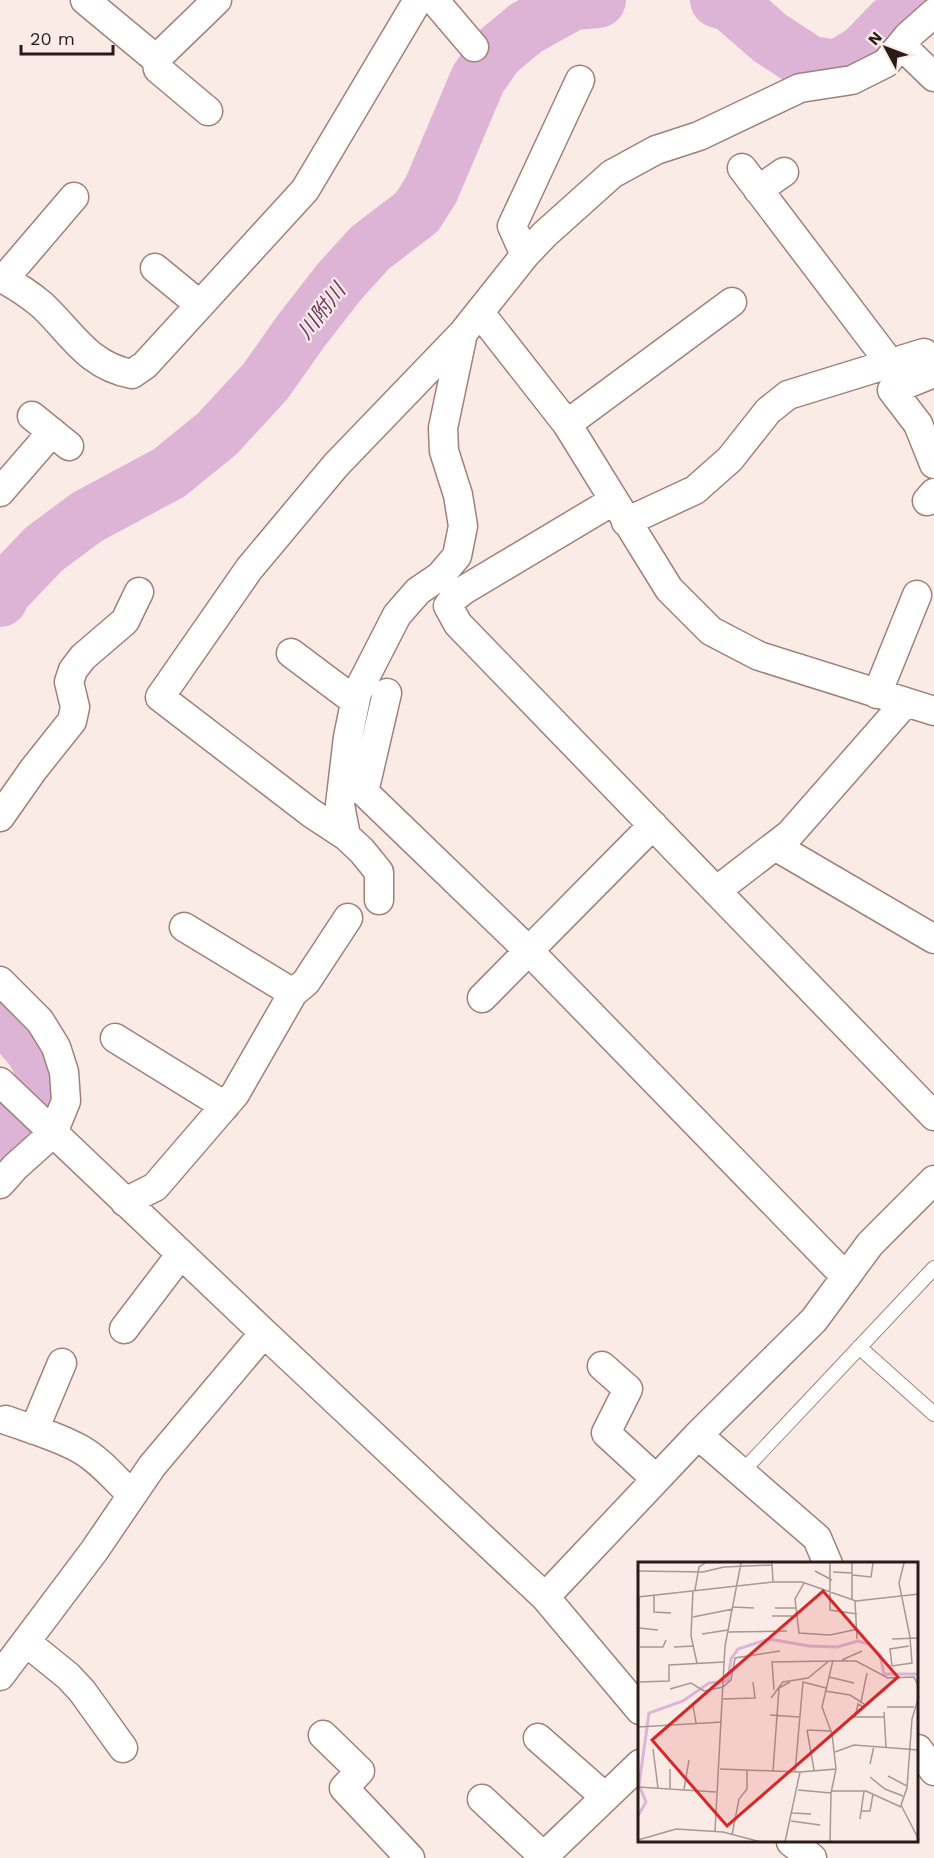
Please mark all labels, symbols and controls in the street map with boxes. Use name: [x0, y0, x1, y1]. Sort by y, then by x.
scale bar: [21, 18, 112, 56]
north arrow: [856, 18, 916, 78]
text: 20 m: [30, 28, 75, 49]
text: N: [864, 28, 886, 49]
water label: 川附川: [292, 277, 351, 344]
inset map: [638, 1562, 919, 1843]

